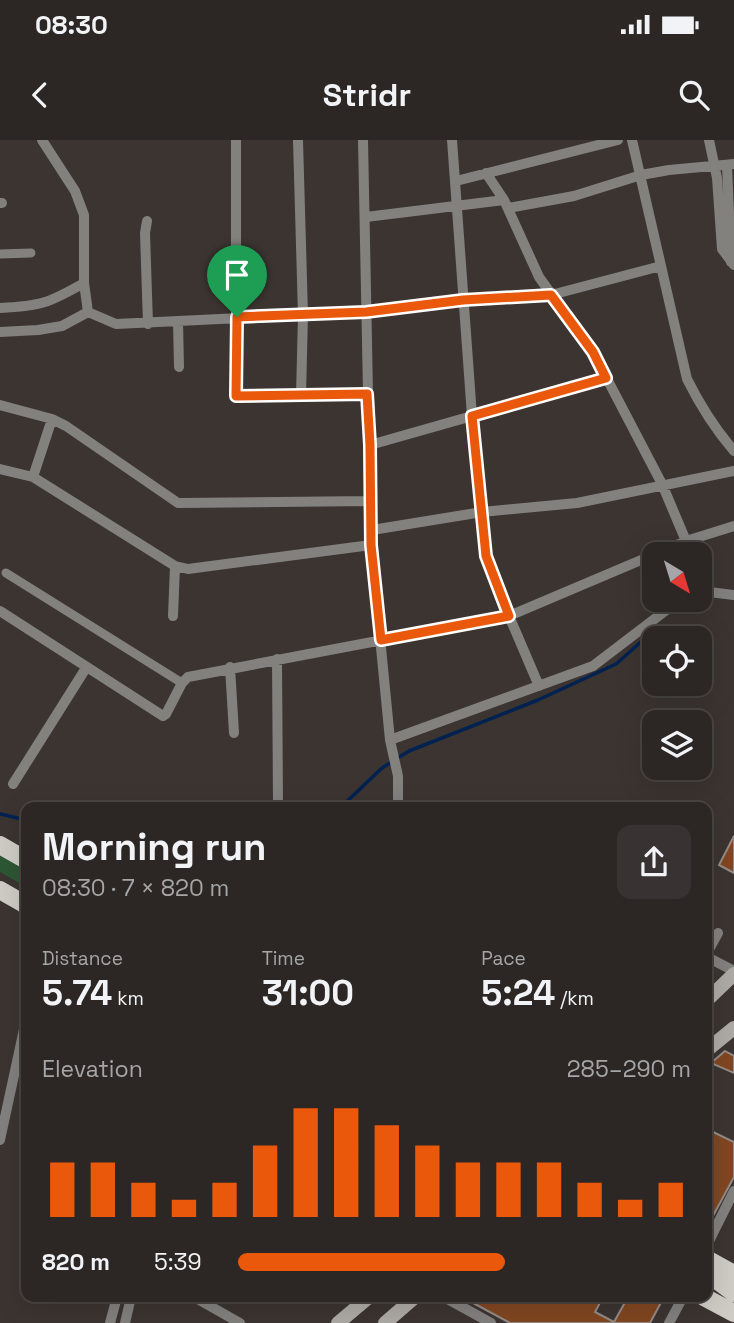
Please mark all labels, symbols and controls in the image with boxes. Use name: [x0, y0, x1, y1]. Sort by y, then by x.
text: 08:30: [35, 8, 108, 42]
text: Stridr: [323, 75, 411, 115]
icon: back: [21, 76, 59, 114]
icon: search: [675, 76, 713, 114]
pin: [207, 245, 267, 317]
icon: arrive: [218, 256, 256, 294]
north arrow: [642, 542, 712, 612]
map controls: [642, 542, 712, 780]
button: locate: [642, 626, 712, 696]
button: layers: [642, 710, 712, 780]
text: Morning run: [42, 823, 267, 871]
button: share: [617, 825, 691, 899]
text: 08:30 · 7 × 820 m: [42, 873, 229, 903]
text: Distance: [42, 946, 123, 971]
text: Time: [262, 946, 305, 971]
text: Pace: [481, 946, 526, 971]
text: 5.74: [42, 971, 112, 1015]
text: 31:00: [262, 971, 354, 1015]
text: 5:24: [481, 971, 555, 1015]
text: km: [112, 986, 144, 1011]
text: /km: [555, 986, 594, 1011]
text: Elevation: [42, 1054, 143, 1084]
text: 285–290 m: [567, 1054, 691, 1084]
text: 820 m: [42, 1247, 110, 1277]
text: 5:39: [154, 1247, 202, 1277]

